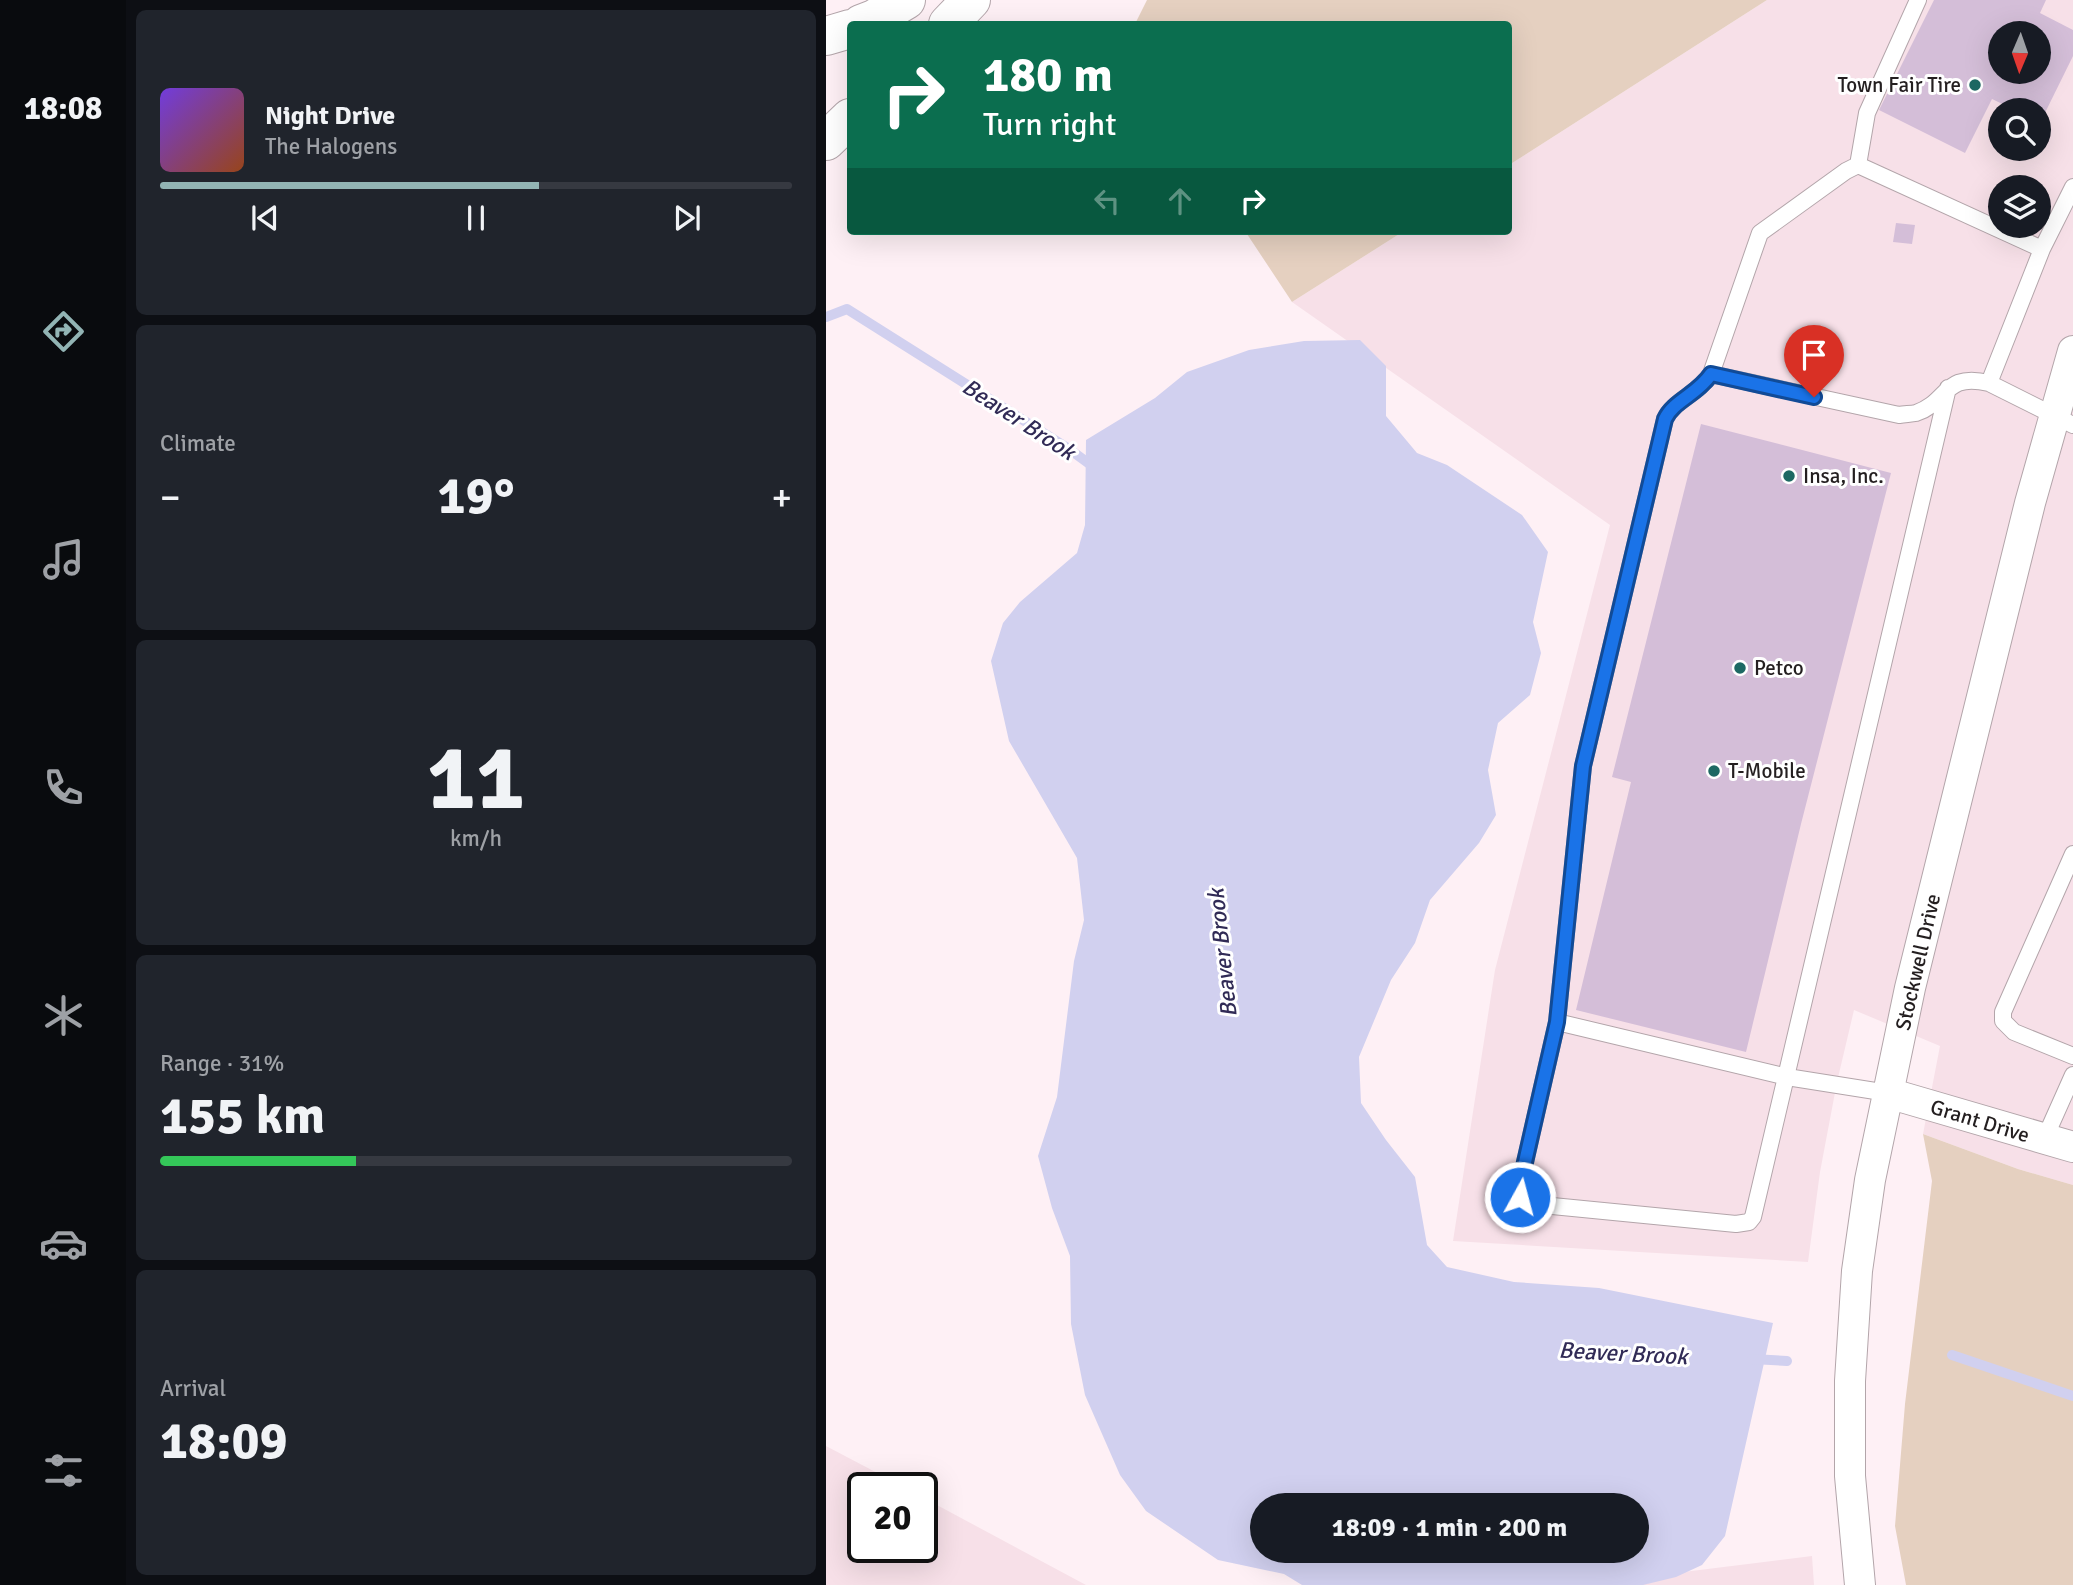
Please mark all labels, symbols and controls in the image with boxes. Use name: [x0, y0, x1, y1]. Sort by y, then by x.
north arrow: [1988, 21, 2051, 84]
map controls: [1988, 21, 2051, 238]
text: 180 m: [983, 45, 1113, 105]
icon: right: [868, 49, 959, 140]
place label: Town Fair Tire: [1838, 72, 1961, 98]
marker: Town Fair Tire: [1967, 77, 1983, 93]
text: 18:08: [24, 89, 102, 128]
button: search: [1988, 98, 2051, 161]
text: Night Drive: [265, 100, 395, 132]
text: Turn right: [983, 105, 1116, 144]
text: The Halogens: [265, 132, 397, 161]
button: layers: [1988, 175, 2051, 238]
icon: left: [1088, 182, 1126, 220]
icon: ahead: [1161, 182, 1199, 220]
icon: right: [1234, 182, 1272, 220]
icon: previous: [246, 199, 284, 237]
icon: pause: [457, 199, 495, 237]
icon: next: [668, 199, 706, 237]
icon: directions: [39, 307, 88, 356]
pin: [1784, 325, 1844, 397]
icon: arrive: [1795, 336, 1833, 374]
water label: Beaver Brook: [957, 372, 1083, 468]
text: Climate: [160, 429, 236, 458]
place label: Insa, Inc.: [1803, 463, 1884, 489]
text: 19°: [438, 464, 514, 528]
marker: Insa, Inc.: [1781, 468, 1797, 484]
text: −: [160, 474, 181, 521]
text: +: [771, 474, 792, 521]
icon: music: [39, 535, 88, 584]
place label: Petco: [1754, 655, 1804, 681]
marker: Petco: [1732, 660, 1748, 676]
text: 11: [427, 722, 525, 835]
place label: T-Mobile: [1728, 758, 1806, 784]
icon: phone: [39, 763, 88, 812]
marker: T-Mobile: [1706, 763, 1722, 779]
text: km/h: [450, 824, 502, 853]
water label: Beaver Brook: [1201, 885, 1244, 1019]
street label: Stockwell Drive: [1890, 891, 1946, 1033]
icon: climate: [39, 991, 88, 1040]
text: Range · 31%: [160, 1049, 284, 1078]
text: 155 km: [160, 1084, 325, 1148]
street label: Grant Drive: [1927, 1094, 2033, 1148]
position arrow: [1483, 1160, 1557, 1234]
icon: car: [39, 1219, 88, 1268]
water label: Beaver Brook: [1558, 1336, 1691, 1371]
text: Arrival: [160, 1374, 226, 1403]
text: 18:09: [160, 1409, 288, 1473]
icon: filters: [39, 1446, 88, 1495]
speed limit sign: 20: [847, 1472, 938, 1563]
text: 18:09 · 1 min · 200 m: [1332, 1512, 1567, 1544]

